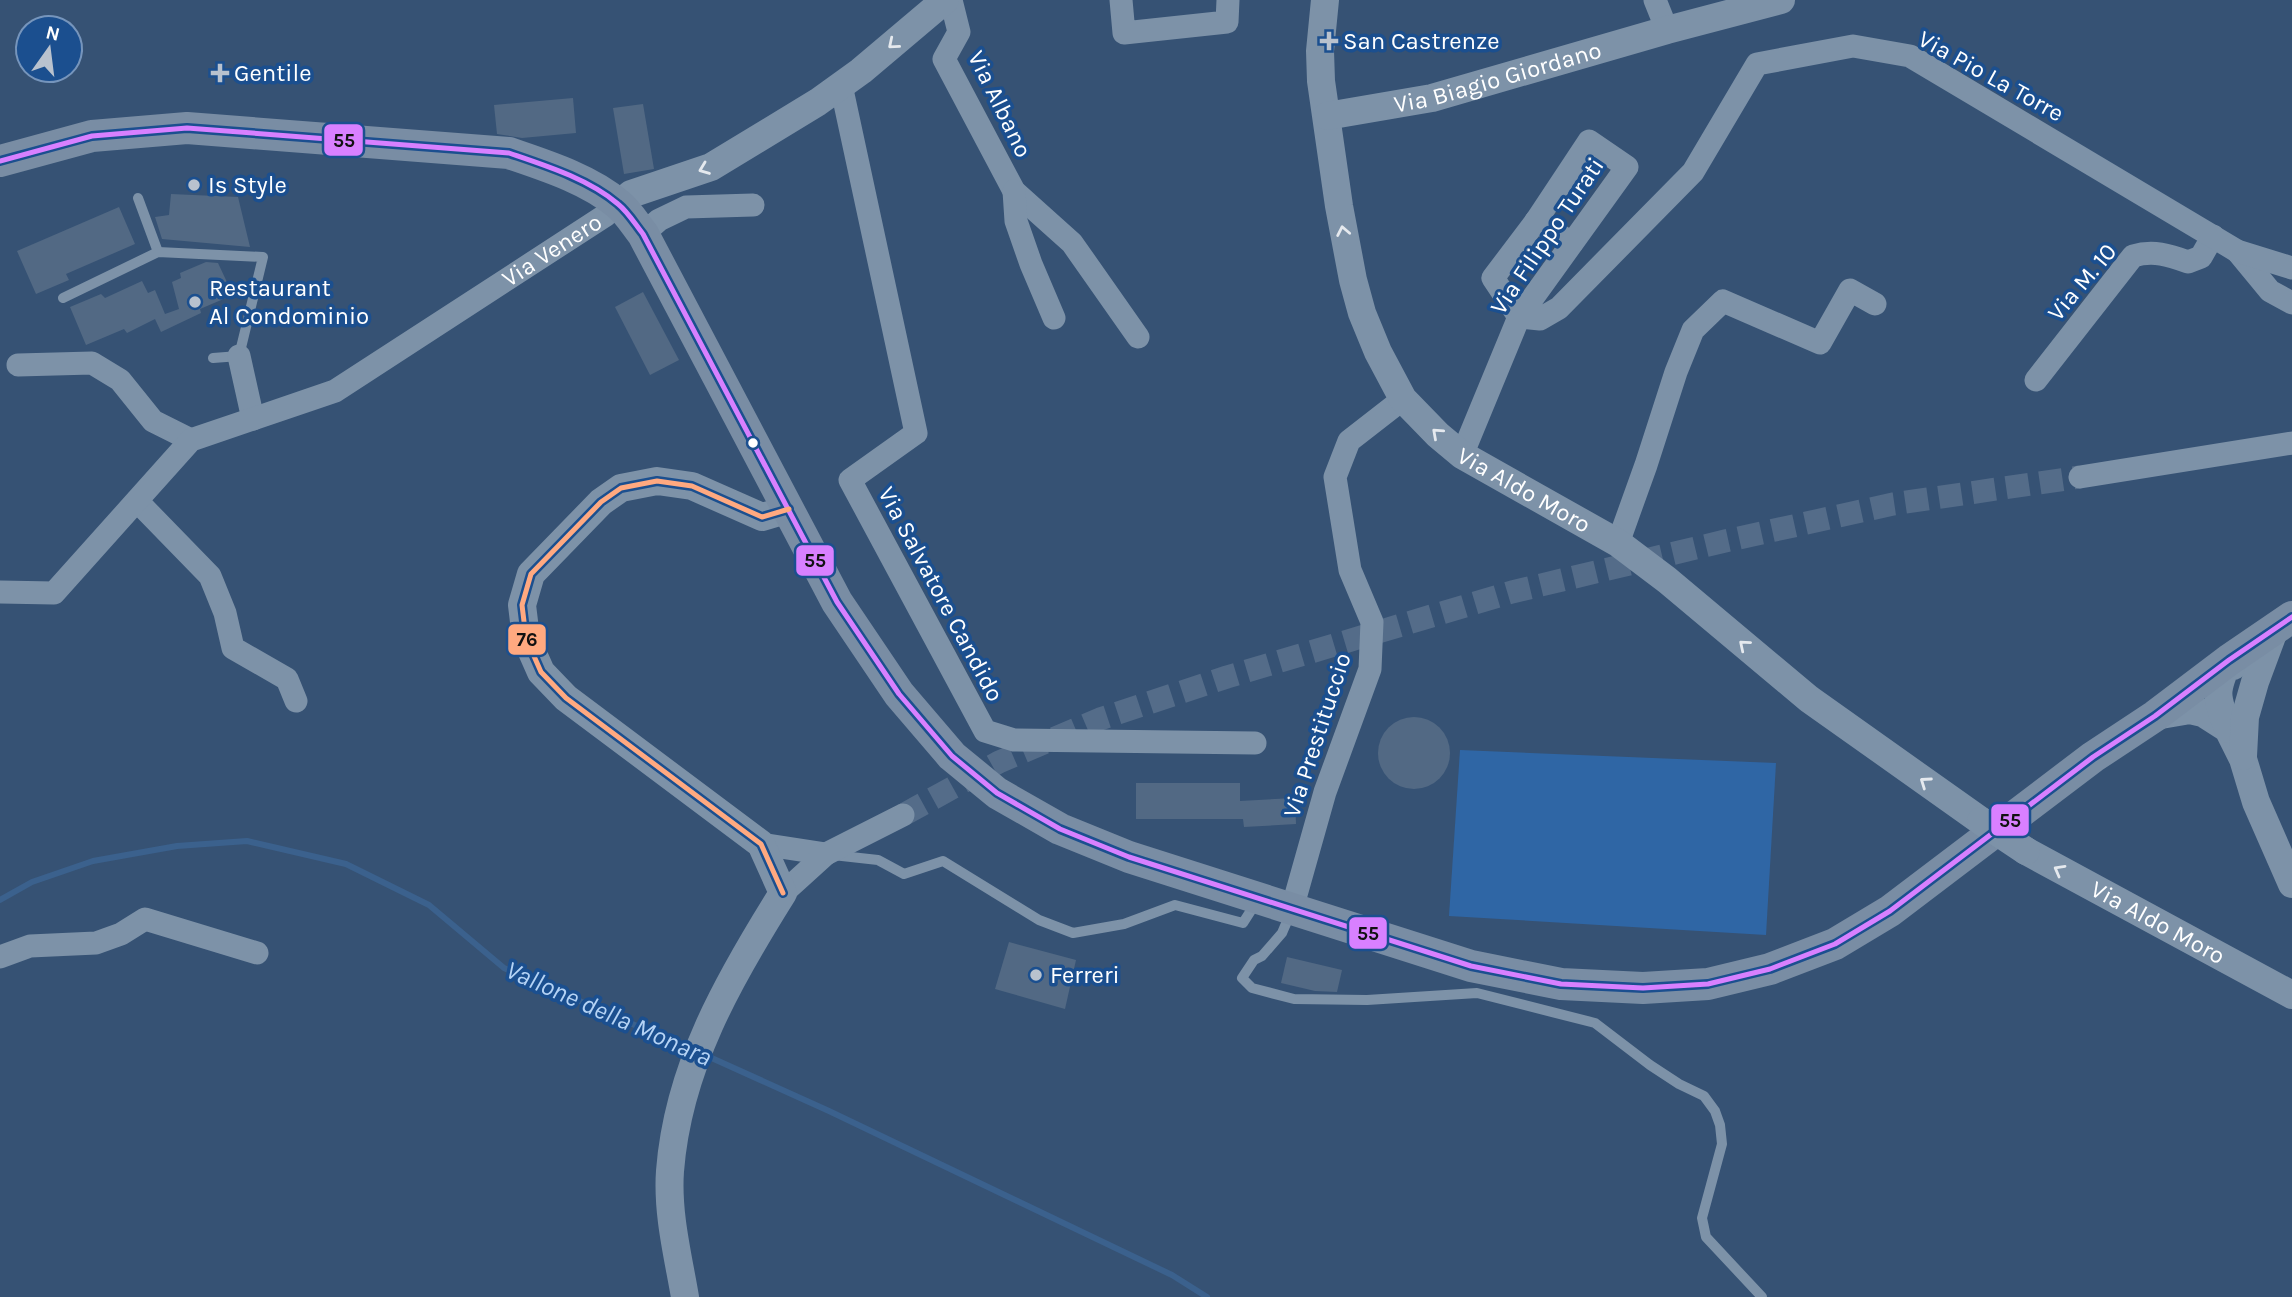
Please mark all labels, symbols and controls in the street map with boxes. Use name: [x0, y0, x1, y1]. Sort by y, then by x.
north arrow: [14, 14, 84, 84]
text: N: [44, 21, 62, 46]
street label: Via Pio La Torre: [1913, 25, 2069, 127]
place label: San Castrenze: [1343, 27, 1500, 55]
marker: San Castrenze: [1321, 33, 1337, 49]
one-way arrow: [888, 36, 901, 48]
street label: Via Biagio Giordano: [1392, 36, 1604, 118]
street label: Via Albano: [962, 46, 1038, 162]
place label: Gentile: [234, 59, 312, 87]
marker: Gentile: [212, 65, 228, 81]
line badge: 55: [323, 123, 364, 157]
text: 55: [333, 130, 355, 152]
street label: Via Filippo Turati: [1484, 152, 1610, 320]
one-way arrow: [698, 160, 710, 174]
place label: Is Style: [208, 171, 287, 199]
marker: Is Style: [186, 177, 202, 193]
street label: Via Venero: [497, 208, 607, 293]
one-way arrow: [1337, 225, 1352, 237]
street label: Via M. 10: [2042, 238, 2122, 326]
place label: Restaurant Al Condominio: [209, 274, 369, 330]
marker: Restaurant Al Condominio: [187, 294, 203, 310]
one-way arrow: [1432, 429, 1445, 442]
unlabelled marker: [746, 436, 760, 450]
street label: Via Aldo Moro: [1452, 441, 1595, 539]
street label: Via Salvatore Candido: [872, 482, 1010, 706]
line badge: 55: [795, 544, 835, 577]
text: 55: [804, 550, 826, 572]
line badge: 76: [507, 623, 547, 656]
text: 76: [517, 629, 538, 651]
one-way arrow: [1739, 641, 1752, 653]
street label: Via Prestituccio: [1277, 649, 1357, 821]
one-way arrow: [1920, 778, 1933, 790]
line badge: 55: [1990, 803, 2030, 837]
text: 55: [1999, 810, 2021, 832]
one-way arrow: [2054, 865, 2067, 878]
street label: Via Aldo Moro: [2086, 875, 2230, 970]
line badge: 55: [1348, 916, 1388, 950]
text: 55: [1357, 923, 1379, 945]
water label: Vallone della Monara: [501, 954, 717, 1073]
place label: Ferreri: [1050, 961, 1120, 989]
marker: Ferreri: [1028, 967, 1044, 983]

